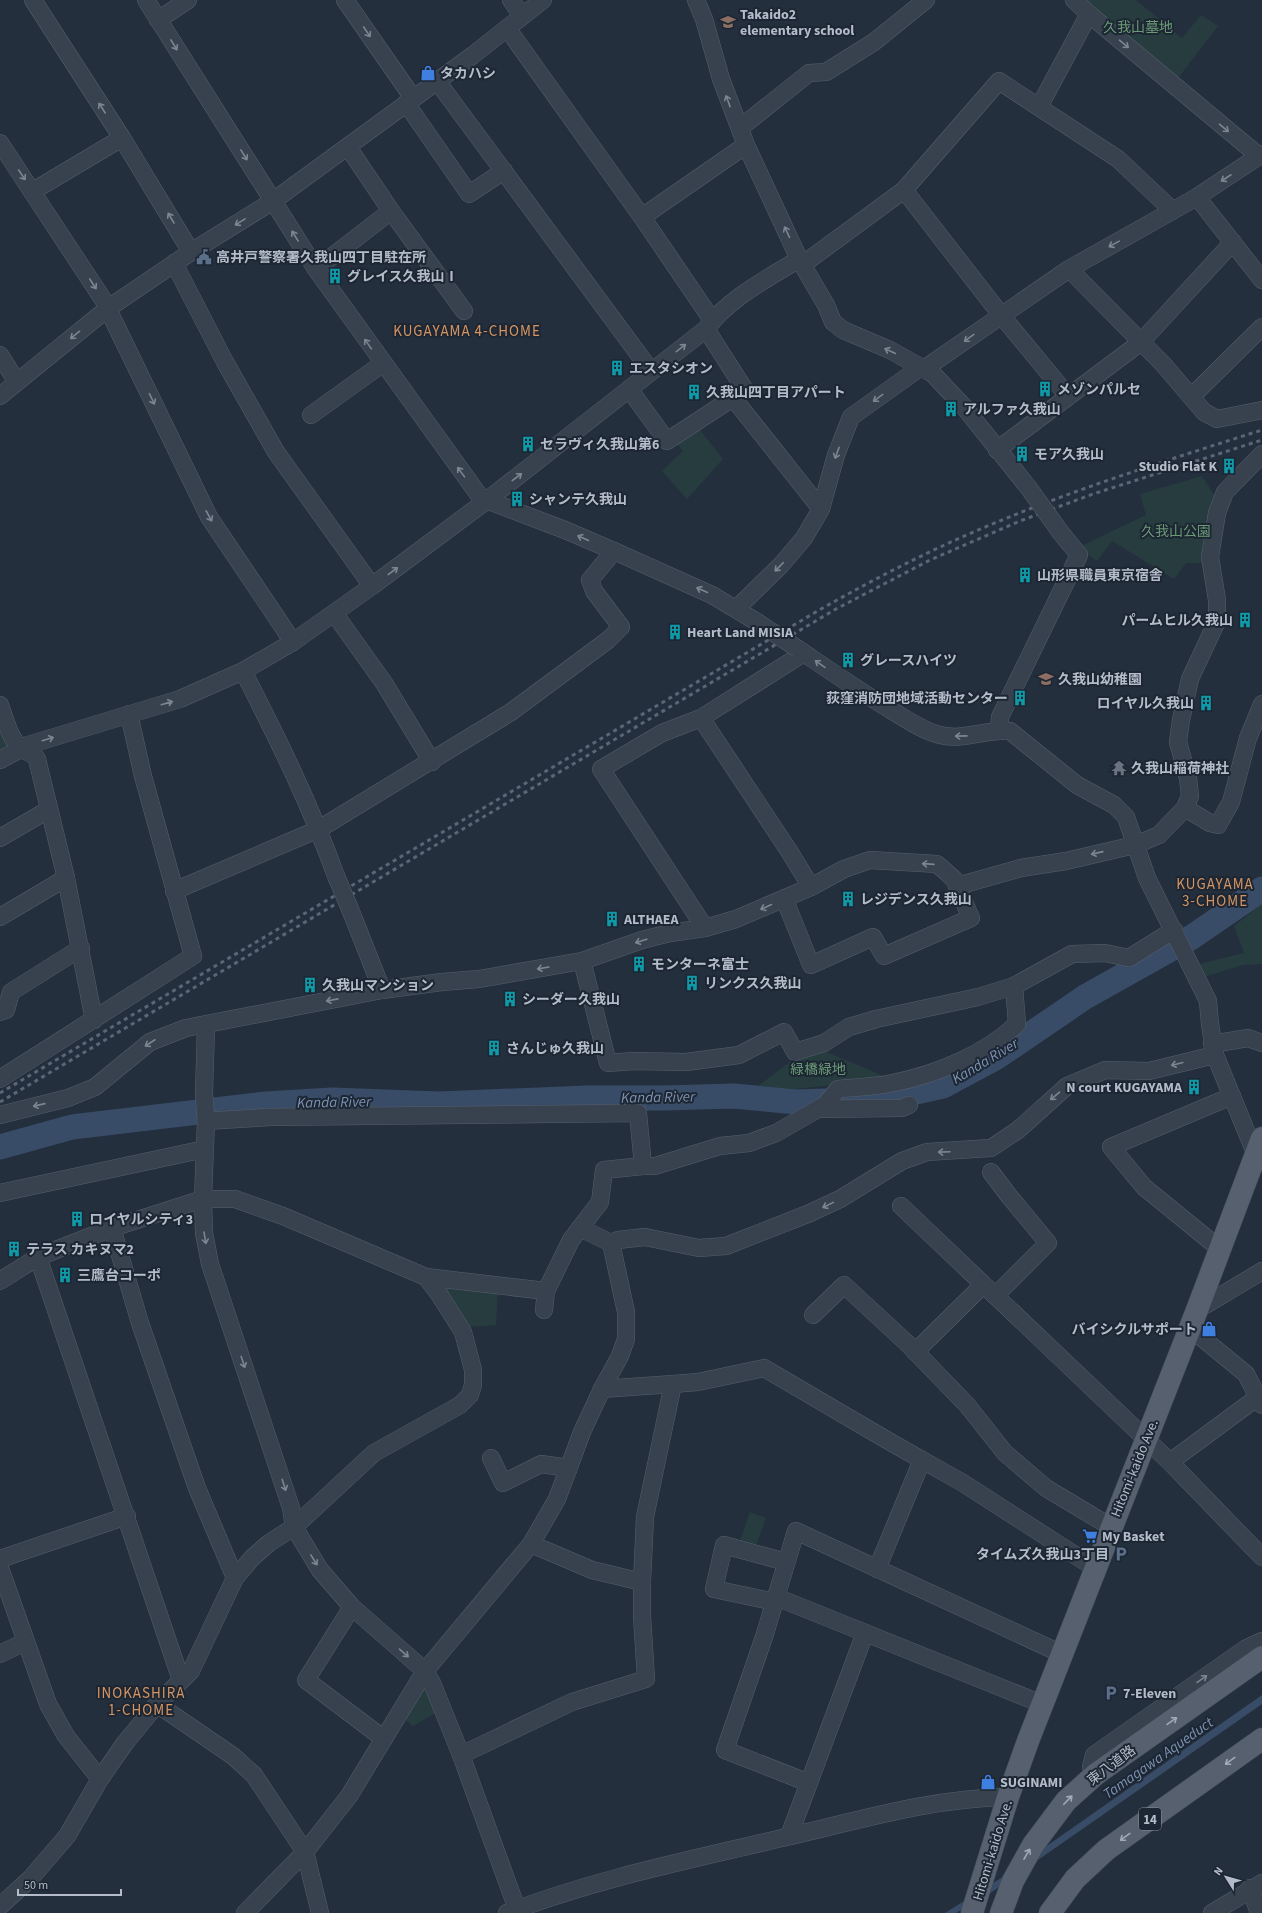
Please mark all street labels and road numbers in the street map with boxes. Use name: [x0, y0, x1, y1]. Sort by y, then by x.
street label: Hitomi-kaido Ave.: [1106, 1416, 1164, 1520]
street label: 東八道路: [1083, 1741, 1140, 1791]
street label: Hitomi-kaido Ave.: [968, 1798, 1018, 1903]
road number: 14: [1139, 1808, 1161, 1830]

